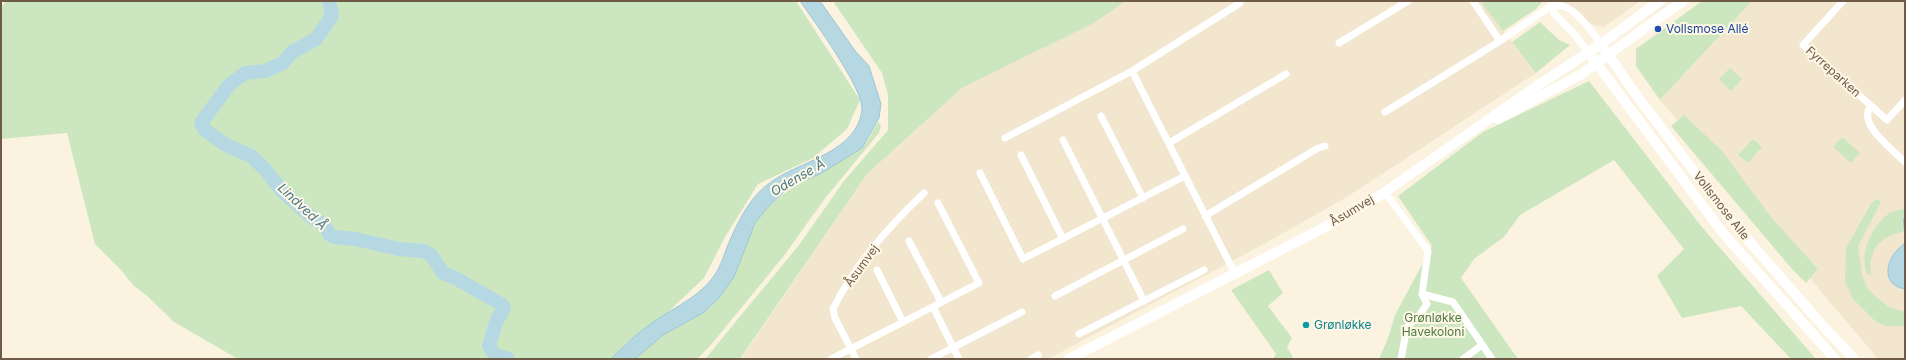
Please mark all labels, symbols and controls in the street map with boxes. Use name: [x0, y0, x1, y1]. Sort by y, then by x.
place label: Vollsmose Allé: [1666, 22, 1749, 36]
marker: Vollsmose Allé: [1653, 24, 1663, 34]
street label: Fyrreparken: [1803, 44, 1863, 100]
water label: Odense Å: [768, 156, 828, 200]
street label: Vollsmose Alle: [1690, 169, 1752, 243]
water label: Lindved Å: [274, 180, 330, 234]
street label: Åsumvej: [1328, 192, 1376, 230]
street label: Åsumvej: [842, 242, 882, 290]
park label: Grønløkke Havekoloni: [1402, 311, 1464, 339]
place label: Grønløkke: [1314, 318, 1372, 332]
marker: Grønløkke: [1301, 320, 1311, 330]

